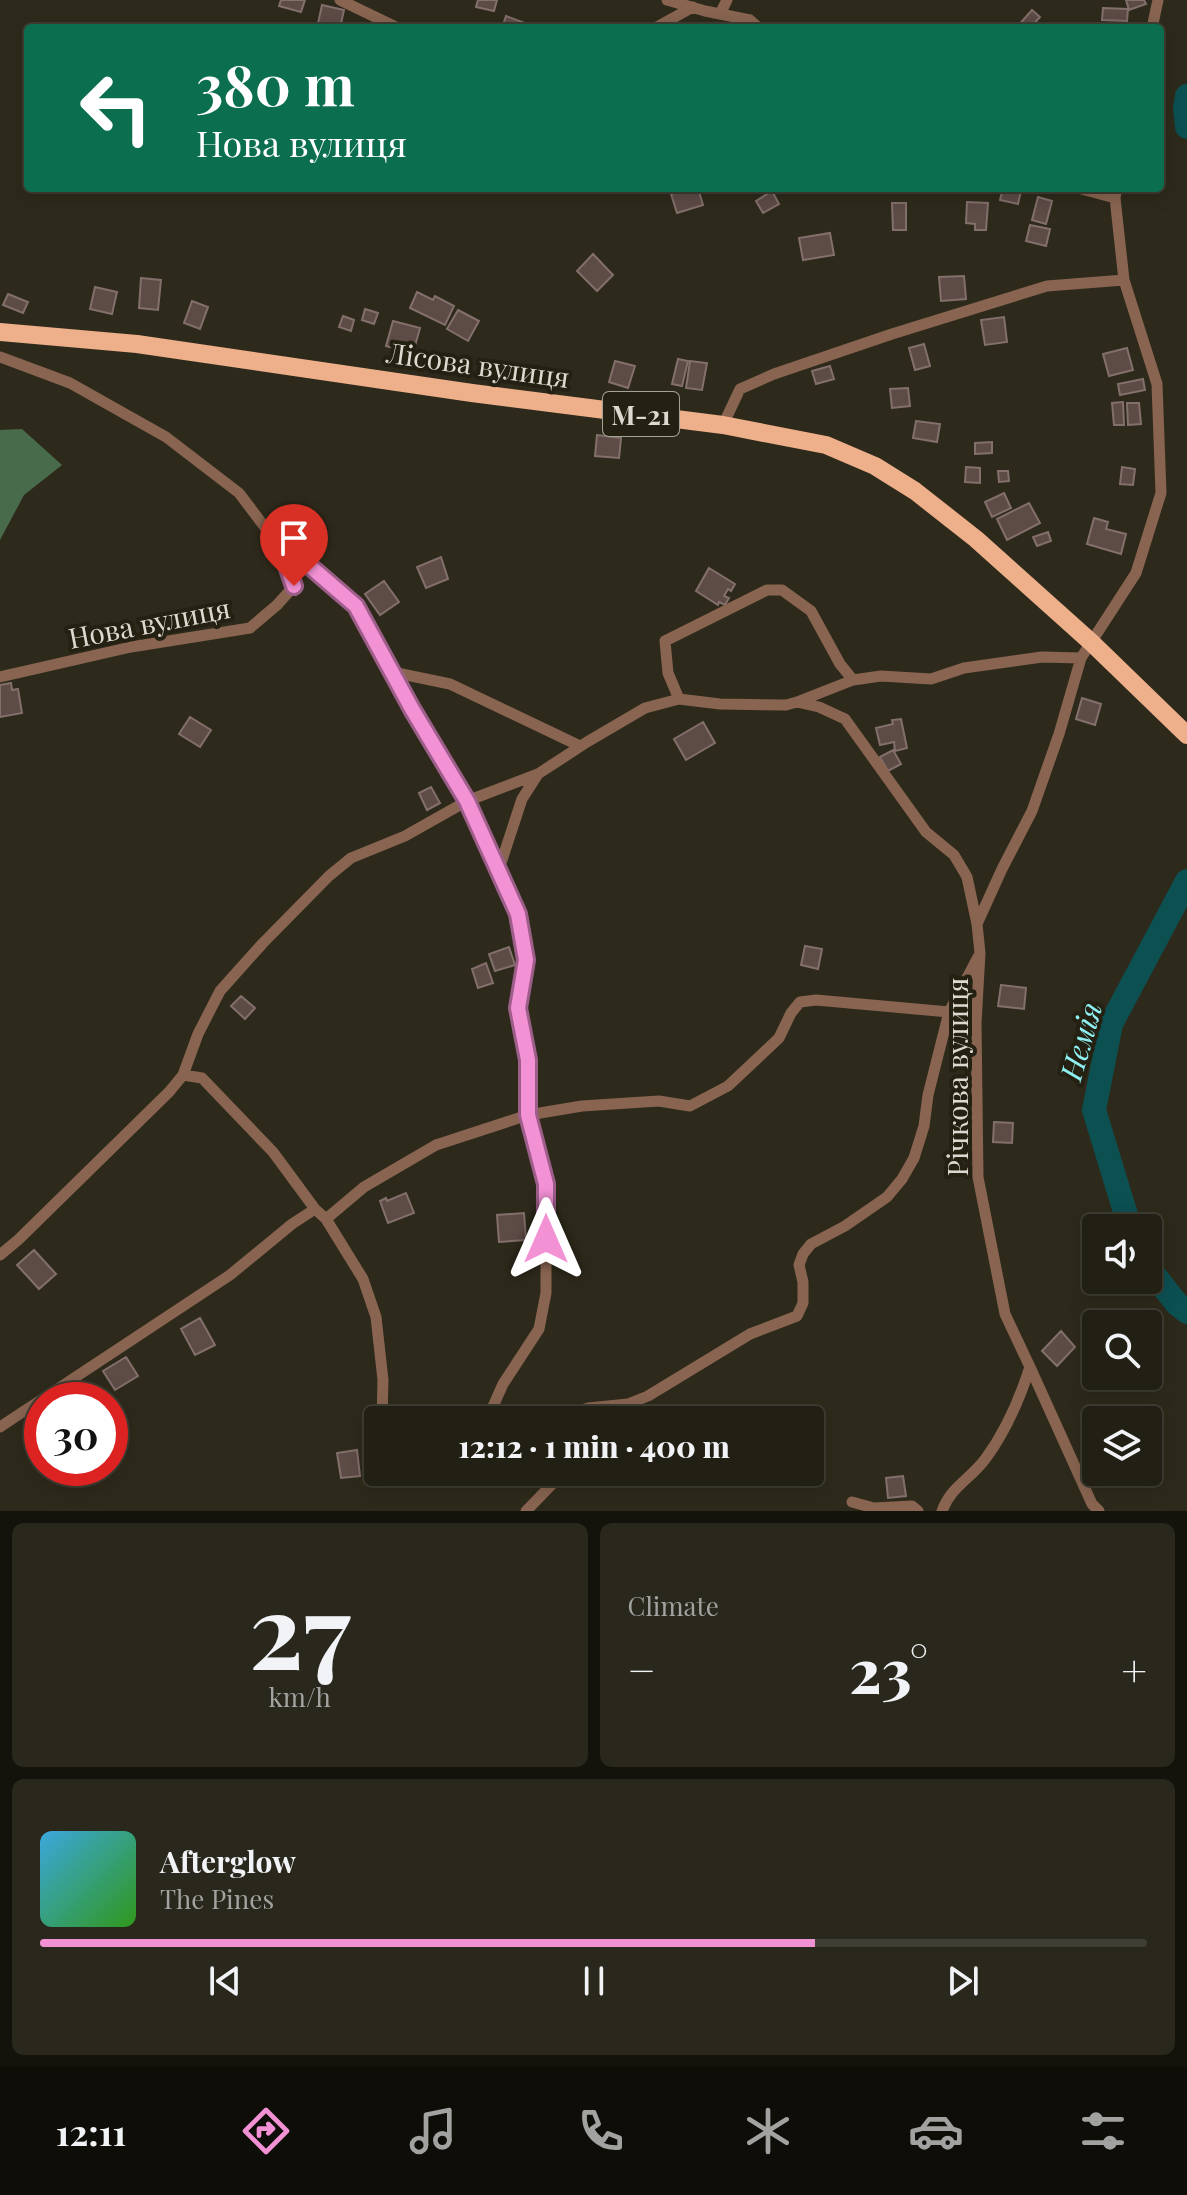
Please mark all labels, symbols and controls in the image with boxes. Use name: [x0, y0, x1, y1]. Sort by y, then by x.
text: 380 m: [196, 46, 355, 121]
icon: left: [64, 56, 168, 160]
text: Нова вулиця: [196, 118, 407, 166]
street label: Лісова вулиця: [383, 333, 572, 395]
road number: М-21: [603, 392, 679, 436]
pin: [260, 504, 328, 586]
icon: arrive: [272, 516, 316, 560]
street label: Нова вулиця: [65, 588, 233, 656]
street label: Річкова вулиця: [938, 978, 975, 1176]
water label: Немія: [1050, 997, 1110, 1086]
position arrow: [504, 1197, 588, 1281]
map controls: [1082, 1214, 1162, 1486]
button: sound: [1082, 1214, 1162, 1294]
button: search: [1082, 1310, 1162, 1390]
speed limit sign: 30: [24, 1382, 128, 1486]
button: layers: [1082, 1406, 1162, 1486]
text: 12:12 · 1 min · 400 m: [458, 1426, 730, 1466]
text: 27: [249, 1557, 351, 1696]
text: Climate: [628, 1588, 719, 1623]
text: 23°: [849, 1628, 928, 1708]
text: −: [628, 1639, 656, 1698]
text: +: [1121, 1639, 1147, 1698]
text: km/h: [269, 1679, 331, 1714]
text: Afterglow: [160, 1841, 296, 1881]
text: The Pines: [160, 1881, 274, 1916]
icon: previous: [203, 1959, 247, 2003]
icon: pause: [572, 1959, 616, 2003]
icon: next: [941, 1959, 985, 2003]
icon: directions: [238, 2103, 294, 2159]
icon: music: [405, 2103, 461, 2159]
icon: phone: [573, 2103, 629, 2159]
icon: climate: [740, 2103, 796, 2159]
icon: car: [908, 2103, 964, 2159]
icon: filters: [1075, 2103, 1131, 2159]
text: 12:11: [56, 2107, 126, 2155]

